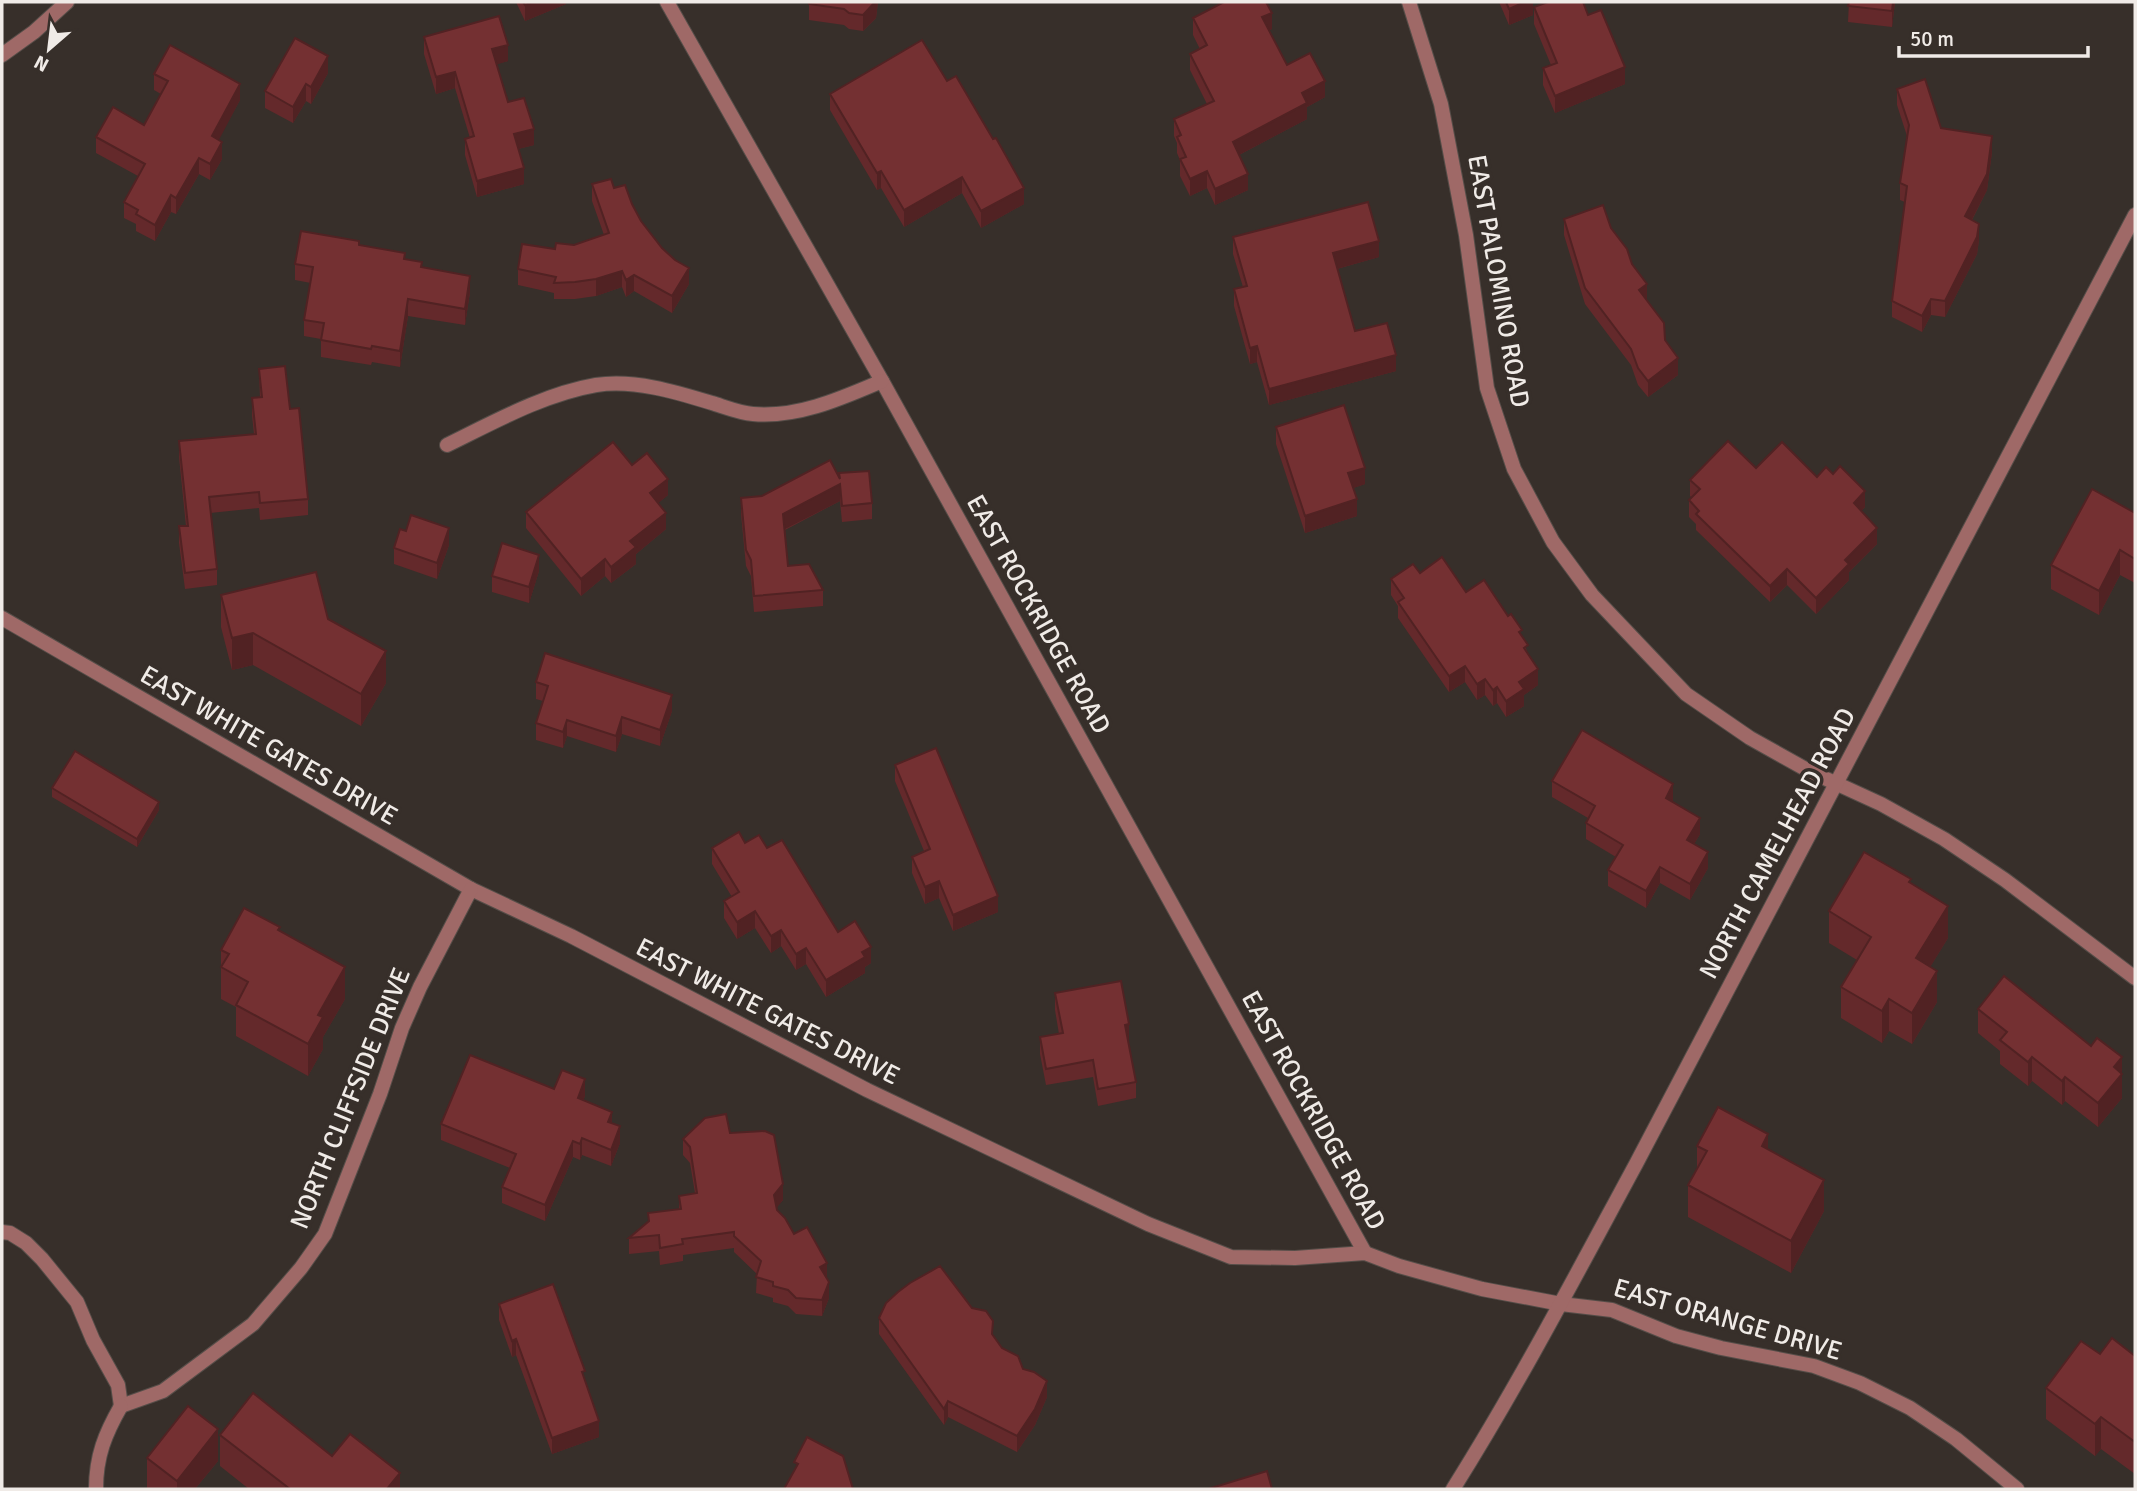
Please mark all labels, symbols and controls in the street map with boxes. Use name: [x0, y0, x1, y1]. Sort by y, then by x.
north arrow: [14, 14, 84, 84]
scale bar: [1899, 14, 2088, 58]
text: 50 m: [1910, 26, 1954, 52]
text: N: [30, 49, 53, 77]
street label: EAST PALOMINO ROAD: [1460, 152, 1536, 410]
street label: EAST ROCKRIDGE ROAD: [959, 489, 1117, 740]
street label: EAST WHITE GATES DRIVE: [134, 659, 403, 833]
street label: NORTH CAMELHEAD ROAD: [1693, 703, 1863, 984]
street label: EAST WHITE GATES DRIVE: [630, 931, 905, 1092]
street label: NORTH CLIFFSIDE DRIVE: [284, 963, 418, 1234]
street label: EAST ROCKRIDGE ROAD: [1234, 985, 1392, 1236]
street label: EAST ORANGE DRIVE: [1610, 1272, 1846, 1368]

